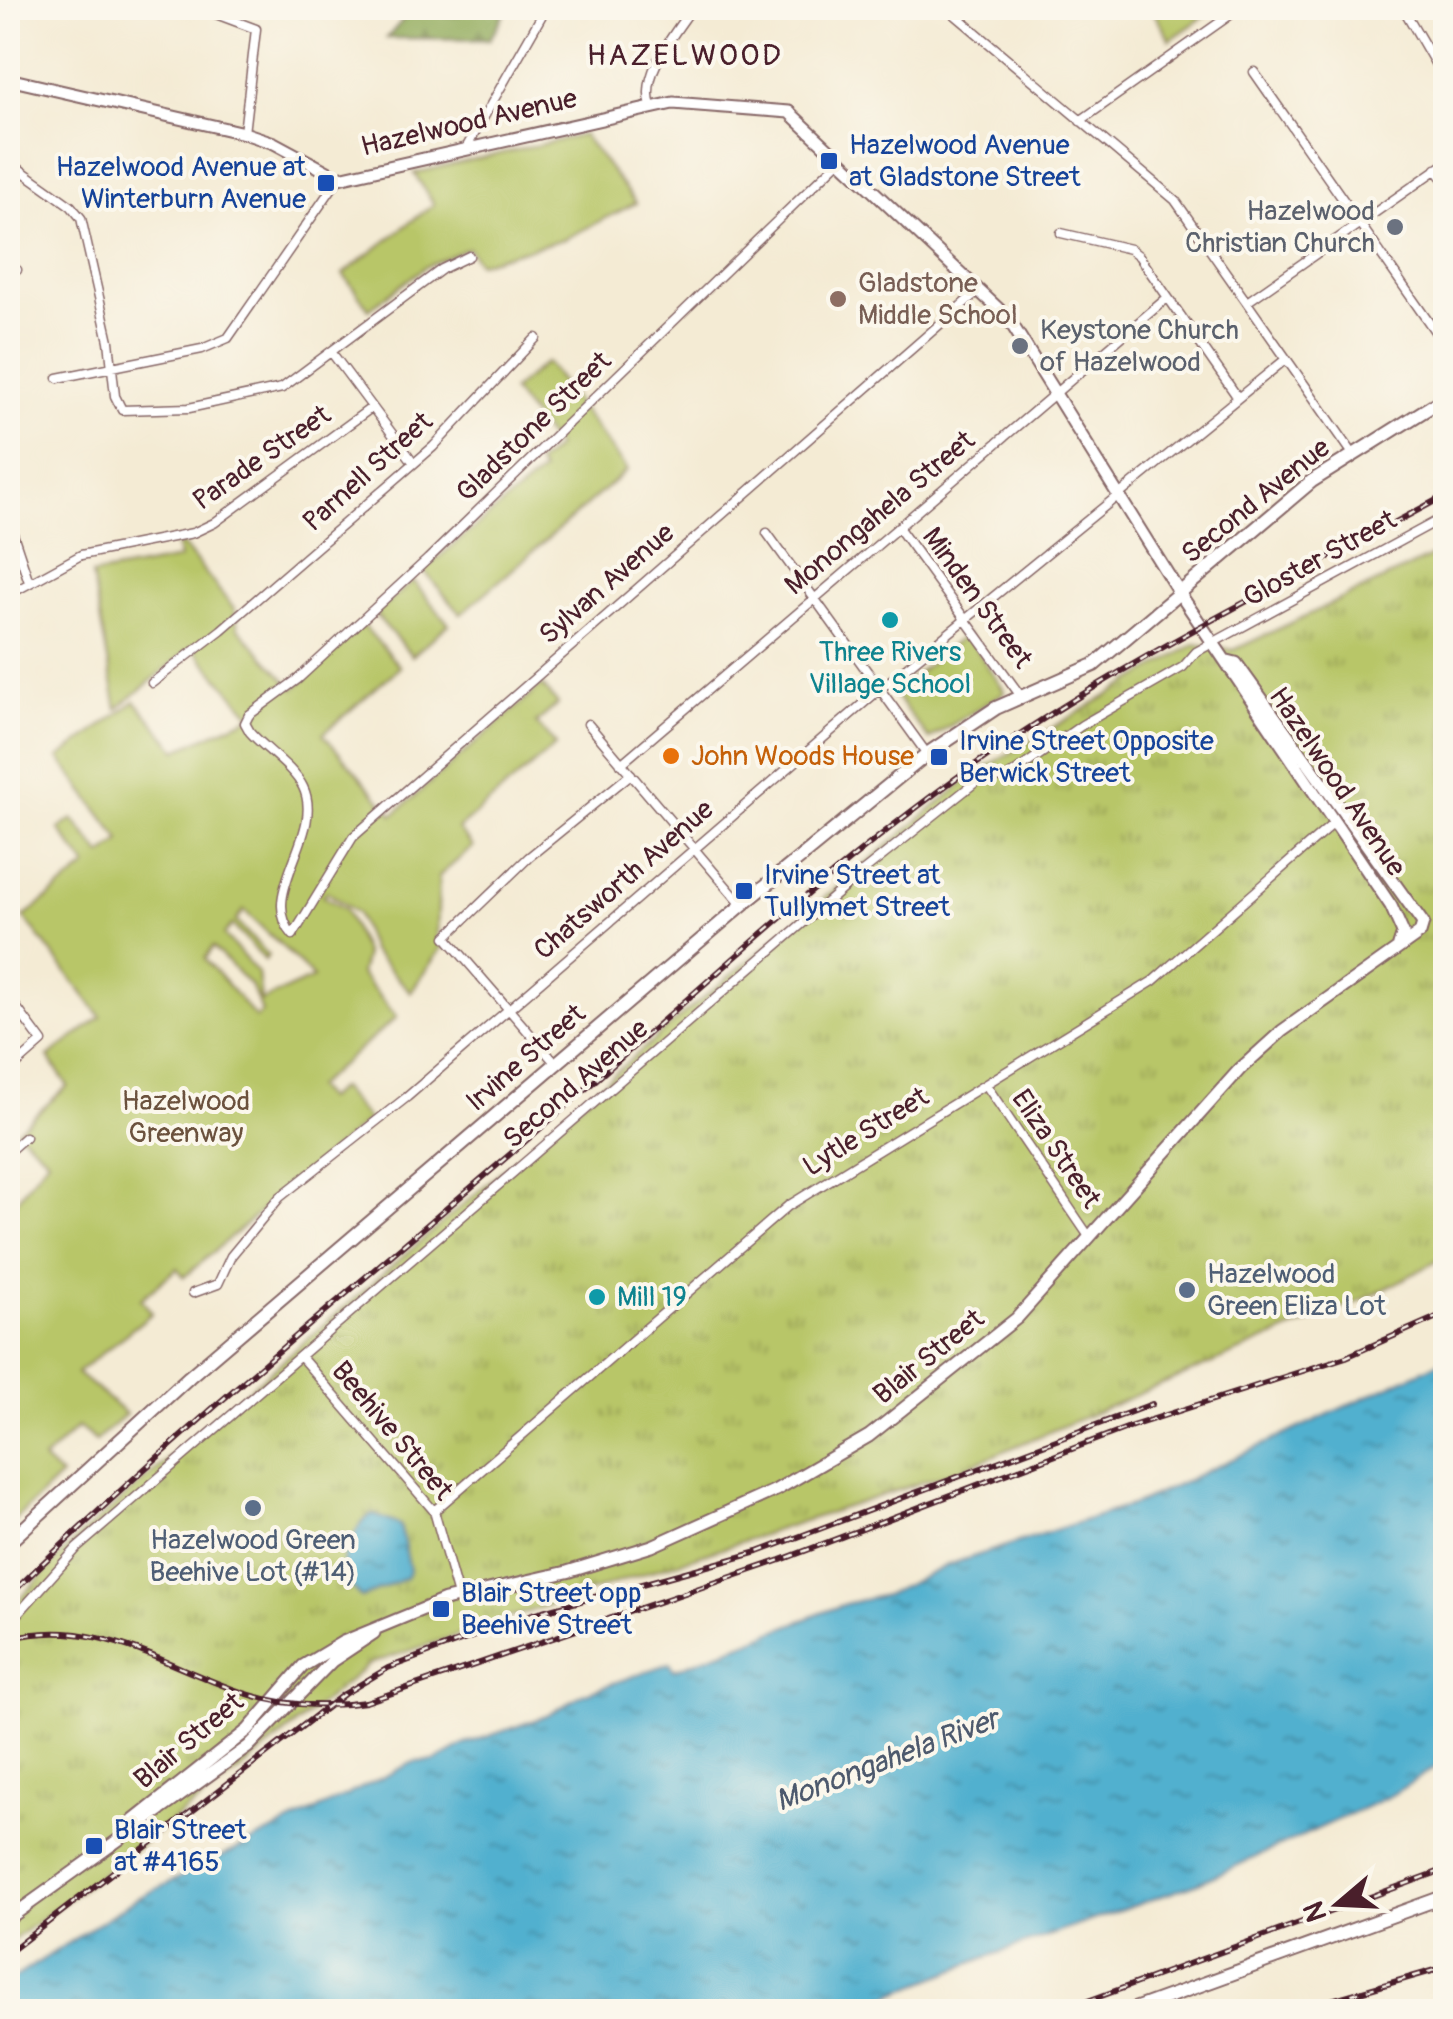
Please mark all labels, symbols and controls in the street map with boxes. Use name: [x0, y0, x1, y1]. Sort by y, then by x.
district label: HAZELWOOD: [587, 37, 783, 74]
street label: Hazelwood Avenue: [358, 81, 581, 165]
place label: Hazelwood Avenue at Gladstone Street: [849, 128, 1081, 195]
place label: Hazelwood Avenue at Winterburn Avenue: [56, 150, 307, 217]
marker: Hazelwood Avenue at Gladstone Street: [818, 150, 840, 172]
marker: Hazelwood Avenue at Winterburn Avenue: [315, 172, 337, 194]
place label: Hazelwood Christian Church: [1185, 194, 1375, 261]
marker: Hazelwood Christian Church: [1384, 216, 1406, 238]
place label: Gladstone Middle School: [858, 266, 1018, 333]
marker: Gladstone Middle School: [827, 288, 849, 310]
place label: Keystone Church of Hazelwood: [1040, 313, 1239, 380]
marker: Keystone Church of Hazelwood: [1009, 335, 1031, 357]
street label: Gladstone Street: [449, 344, 619, 510]
street label: Parade Street: [186, 397, 338, 518]
street label: Parnell Street: [296, 404, 441, 539]
street label: Monongahela Street: [778, 423, 983, 603]
street label: Second Avenue: [1175, 430, 1337, 571]
street label: Gloster Street: [1237, 502, 1403, 615]
street label: Sylvan Avenue: [532, 516, 682, 652]
street label: Minden Street: [914, 521, 1040, 676]
marker: Three Rivers Village School: [879, 609, 901, 631]
place label: Three Rivers Village School: [809, 635, 971, 702]
street label: Hazelwood Avenue: [1261, 681, 1413, 883]
place label: Irvine Street Opposite Berwick Street: [959, 724, 1214, 791]
place label: John Woods House: [691, 739, 914, 774]
marker: John Woods House: [660, 745, 682, 767]
marker: Irvine Street Opposite Berwick Street: [928, 746, 950, 768]
street label: Chatsworth Avenue: [527, 792, 721, 968]
place label: Irvine Street at Tullymet Street: [764, 858, 951, 925]
marker: Irvine Street at Tullymet Street: [733, 880, 755, 902]
street label: Irvine Street: [459, 996, 593, 1119]
street label: Second Avenue: [496, 1011, 656, 1157]
street label: Lytle Street: [797, 1079, 936, 1184]
street label: Eliza Street: [1004, 1083, 1109, 1216]
park label: Hazelwood Greenway: [122, 1084, 250, 1151]
place label: Hazelwood Green Eliza Lot: [1207, 1257, 1387, 1324]
marker: Hazelwood Green Eliza Lot: [1176, 1279, 1198, 1301]
place label: Mill 19: [617, 1280, 687, 1315]
marker: Mill 19: [586, 1286, 608, 1308]
street label: Blair Street: [866, 1301, 992, 1412]
street label: Beehive Street: [324, 1354, 461, 1508]
marker: Hazelwood Green Beehive Lot (#14): [242, 1497, 264, 1519]
place label: Hazelwood Green Beehive Lot (#14): [150, 1523, 356, 1590]
place label: Blair Street opp Beehive Street: [461, 1576, 641, 1643]
marker: Blair Street opp Beehive Street: [430, 1598, 452, 1620]
street label: Blair Street: [127, 1685, 252, 1797]
water label: Monongahela River: [770, 1699, 1007, 1820]
place label: Blair Street at #4165: [114, 1813, 247, 1880]
marker: Blair Street at #4165: [83, 1835, 105, 1857]
north arrow: [1288, 1854, 1388, 1954]
text: N: [1296, 1897, 1335, 1926]

